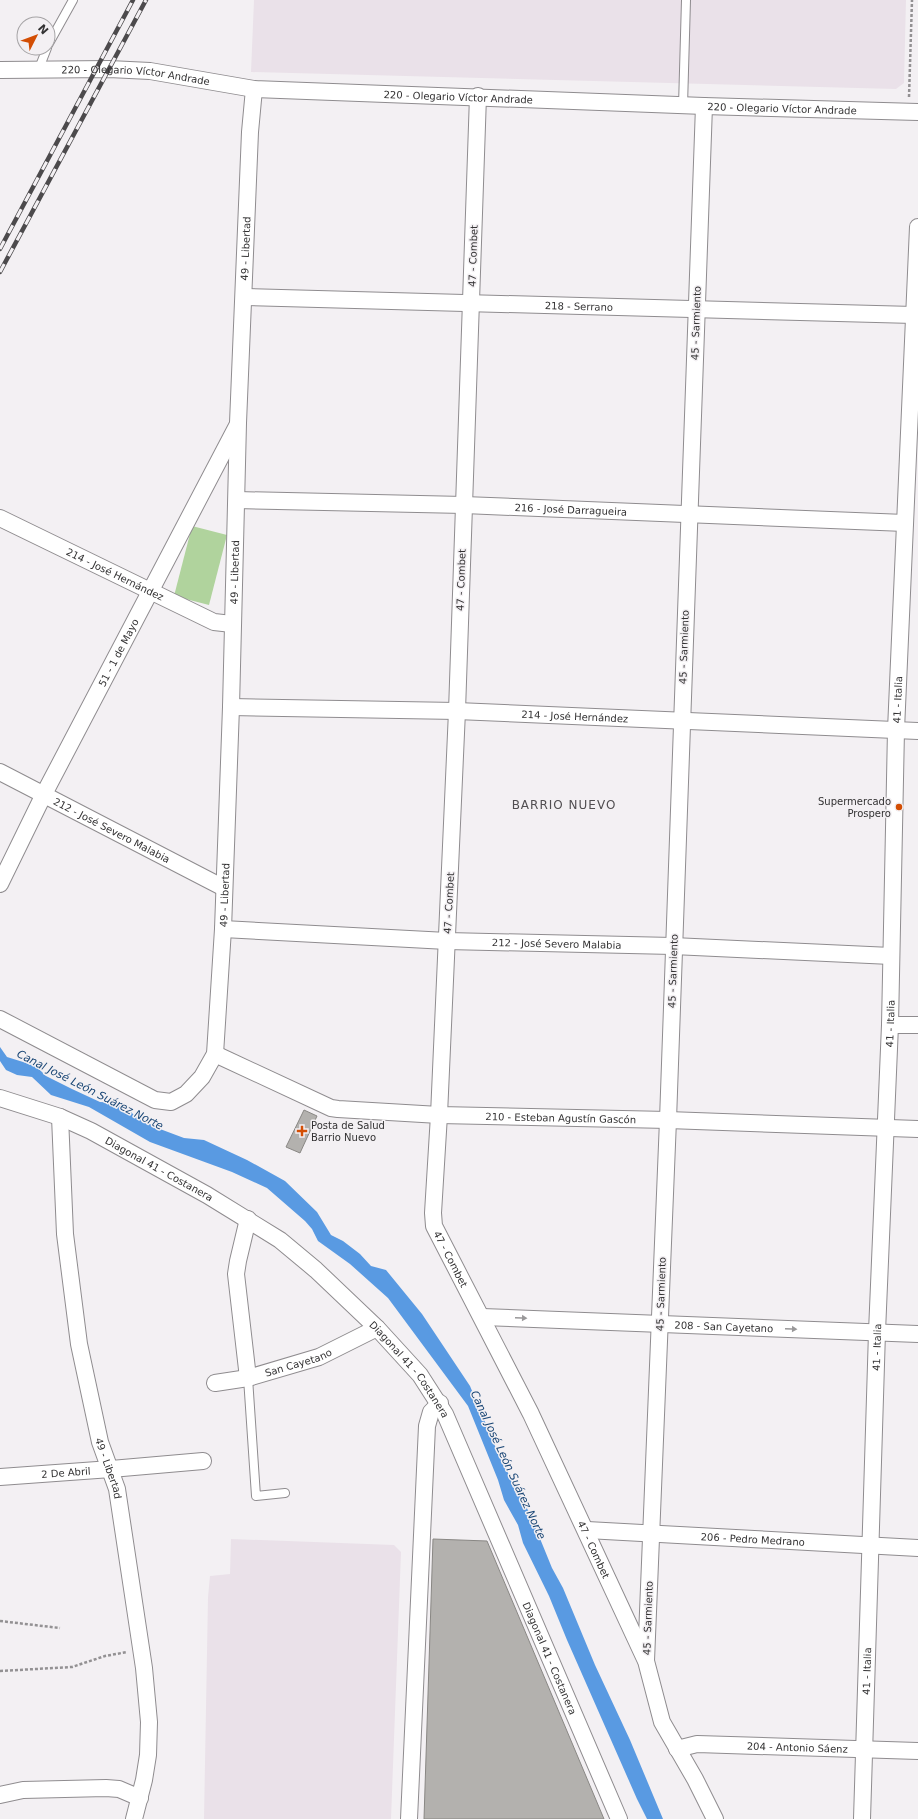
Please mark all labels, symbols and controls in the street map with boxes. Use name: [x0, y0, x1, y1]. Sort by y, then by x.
north arrow: [16, 16, 56, 56]
text: N: [35, 22, 51, 37]
street label: 220 - Olegario Víctor Andrade: [61, 63, 211, 87]
street label: 220 - Olegario Víctor Andrade: [383, 88, 533, 105]
street label: 220 - Olegario Víctor Andrade: [707, 101, 857, 116]
street label: 49 - Libertad: [238, 216, 252, 281]
street label: 47 - Combet: [466, 225, 480, 287]
street label: 45 - Sarmiento: [689, 286, 703, 360]
street label: 218 - Serrano: [545, 300, 613, 312]
street label: 216 - José Darragueira: [514, 502, 627, 517]
street label: 49 - Libertad: [228, 540, 241, 604]
street label: 214 - José Hernández: [65, 546, 166, 602]
street label: 47 - Combet: [454, 549, 468, 611]
street label: 45 - Sarmiento: [677, 610, 691, 684]
street label: 51 - 1 de Mayo: [96, 617, 140, 688]
street label: 41 - Italia: [891, 676, 904, 724]
street label: 214 - José Hernández: [521, 708, 629, 724]
street label: 212 - José Severo Malabia: [52, 795, 172, 865]
place label: Supermercado Prospero: [818, 796, 891, 819]
district label: BARRIO NUEVO: [512, 798, 616, 812]
marker: Supermercado Prospero: [894, 802, 904, 812]
street label: 49 - Libertad: [218, 863, 231, 927]
street label: 47 - Combet: [442, 872, 456, 934]
street label: 45 - Sarmiento: [666, 934, 680, 1008]
street label: 212 - José Severo Malabia: [492, 936, 622, 950]
street label: 41 - Italia: [884, 1000, 896, 1047]
water label: Canal José León Suárez Norte: [15, 1047, 166, 1133]
street label: 210 - Esteban Agustín Gascón: [485, 1111, 636, 1125]
place label: Posta de Salud Barrio Nuevo: [311, 1120, 385, 1143]
marker: Posta de Salud Barrio Nuevo: [296, 1125, 308, 1137]
street label: Diagonal 41 - Costanera: [104, 1135, 215, 1203]
street label: 47 - Combet: [432, 1229, 470, 1289]
street label: 45 - Sarmiento: [654, 1257, 668, 1331]
one-way arrow: [515, 1315, 527, 1322]
street label: Diagonal 41 - Costanera: [367, 1319, 451, 1419]
street label: 208 - San Cayetano: [674, 1319, 773, 1334]
street label: 41 - Italia: [870, 1323, 883, 1371]
one-way arrow: [785, 1326, 798, 1332]
street label: San Cayetano: [263, 1346, 334, 1378]
water label: Canal José León Suárez Norte: [468, 1389, 548, 1542]
street label: 49 - Libertad: [94, 1437, 124, 1500]
street label: 2 De Abril: [41, 1465, 91, 1480]
street label: 47 - Combet: [576, 1519, 612, 1580]
street label: 206 - Pedro Medrano: [700, 1531, 805, 1547]
street label: 45 - Sarmiento: [641, 1581, 655, 1655]
street label: Diagonal 41 - Costanera: [521, 1600, 579, 1716]
street label: 41 - Italia: [860, 1647, 873, 1695]
street label: 204 - Antonio Sáenz: [747, 1740, 848, 1754]

